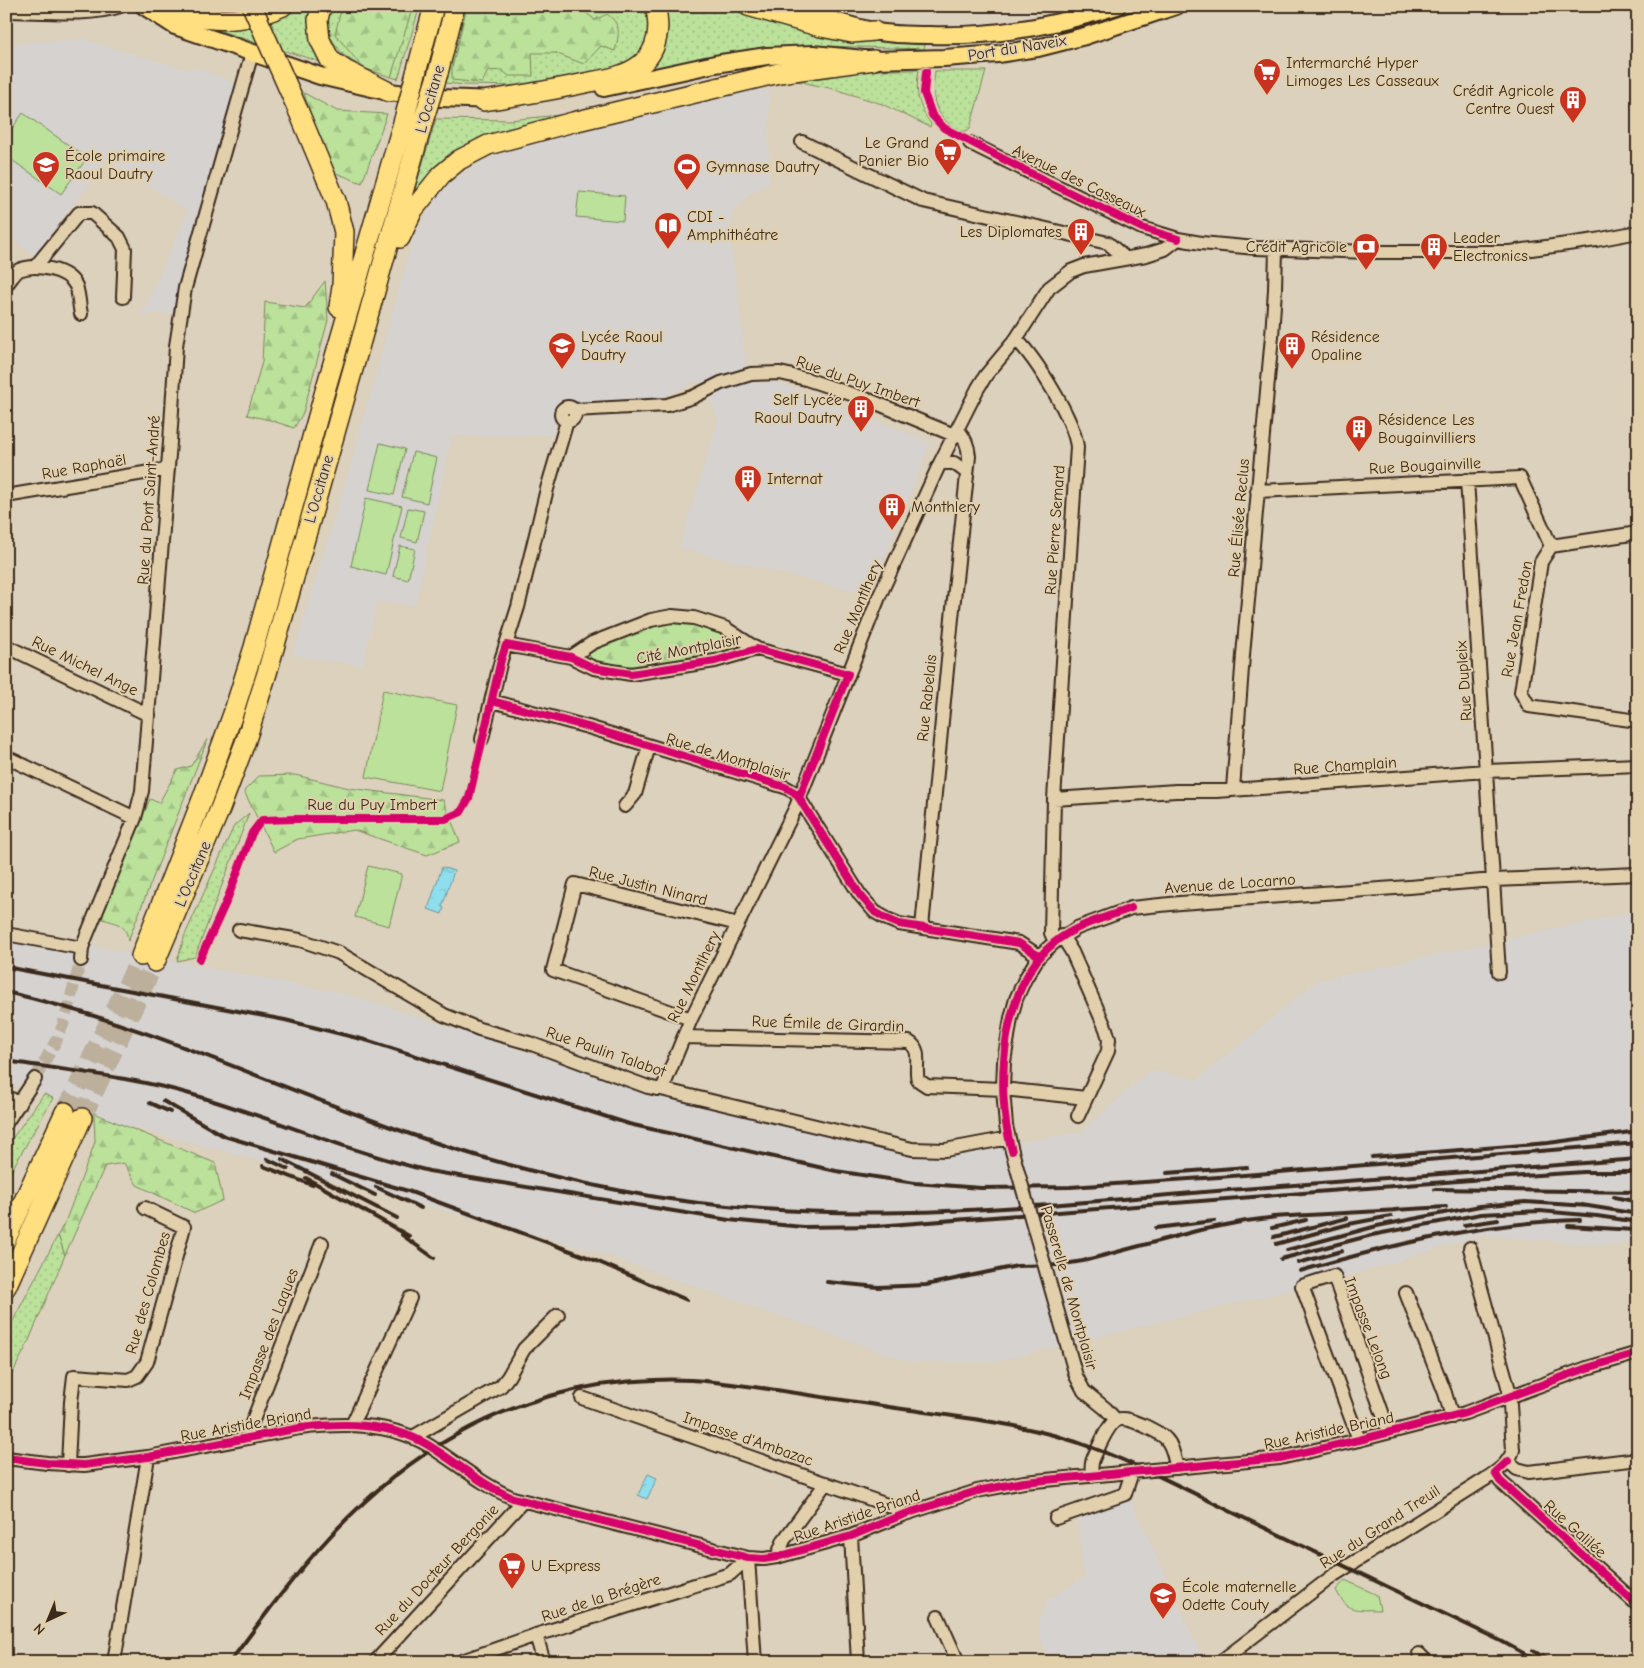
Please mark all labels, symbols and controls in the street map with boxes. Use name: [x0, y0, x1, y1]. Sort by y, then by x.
street label: Port du Naveix: [967, 31, 1068, 65]
place label: Intermarché Hyper Limoges Les Casseaux: [1286, 54, 1439, 90]
supermarket icon: Intermarché Hyper Limoges Les Casseaux: [1252, 57, 1282, 96]
street label: L'Occitane: [412, 63, 448, 135]
place label: Crédit Agricole Centre Ouest: [1453, 82, 1554, 118]
building icon: Crédit Agricole Centre Ouest: [1558, 85, 1588, 124]
place label: Le Grand Panier Bio: [858, 134, 929, 170]
supermarket icon: Le Grand Panier Bio: [933, 137, 963, 176]
street label: Avenue des Casseaux: [1009, 141, 1149, 221]
place label: École primaire Raoul Dautry: [65, 146, 165, 183]
school or university icon: École primaire Raoul Dautry: [31, 150, 61, 189]
sports icon: Gymnase Dautry: [672, 152, 702, 191]
place label: Gymnase Dautry: [706, 158, 820, 176]
place label: CDI - Amphithéatre: [687, 208, 778, 244]
library icon: CDI - Amphithéatre: [653, 211, 683, 250]
building icon: Les Diplomates: [1066, 217, 1096, 256]
place label: Les Diplomates: [960, 223, 1062, 241]
place label: Leader Electronics: [1453, 229, 1528, 265]
bank icon: Crédit Agricole: [1351, 232, 1381, 271]
building icon: Leader Electronics: [1419, 232, 1449, 271]
place label: Crédit Agricole: [1246, 238, 1347, 256]
place label: Lycée Raoul Dautry: [581, 328, 663, 364]
place label: Résidence Opaline: [1311, 328, 1380, 364]
school or university icon: Lycée Raoul Dautry: [547, 331, 577, 370]
building icon: Résidence Opaline: [1277, 331, 1307, 370]
street label: Rue du Puy Imbert: [794, 352, 923, 412]
place label: Self Lycée Raoul Dautry: [754, 391, 843, 427]
building icon: Self Lycée Raoul Dautry: [846, 394, 876, 433]
place label: Résidence Les Bougainvilliers: [1378, 411, 1476, 447]
building icon: Résidence Les Bougainvilliers: [1344, 414, 1374, 453]
street label: Rue du Pont Saint-André: [134, 415, 164, 585]
street label: Rue Raphaël: [40, 451, 128, 483]
street label: L'Occitane: [301, 453, 337, 525]
street label: Rue Bougainville: [1369, 454, 1481, 478]
street label: Rue Élisée Reclus: [1224, 457, 1253, 578]
building icon: Internat: [733, 464, 763, 503]
street label: Rue Pierre Semard: [1041, 464, 1069, 596]
place label: Internat: [767, 470, 823, 488]
building icon: Monthlery: [877, 492, 907, 531]
place label: Monthlery: [911, 498, 981, 516]
street label: Rue Montlhery: [830, 557, 886, 657]
street label: Rue Jean Fredon: [1498, 559, 1536, 679]
street label: Cité Montplaisir: [635, 630, 744, 668]
street label: Rue Michel Ange: [29, 633, 141, 699]
street label: Rue Dupleix: [1452, 640, 1476, 722]
street label: Rue Rabelais: [913, 653, 941, 742]
street label: Rue de Montplaisir: [664, 730, 793, 785]
street label: Rue Champlain: [1293, 753, 1397, 779]
street label: Rue du Puy Imbert: [307, 796, 437, 814]
street label: L'Occitane: [171, 838, 215, 910]
street label: Rue Justin Ninard: [587, 863, 709, 909]
street label: Avenue de Locarno: [1164, 870, 1296, 898]
street label: Rue Montlhery: [664, 927, 724, 1026]
street label: Rue Émile de Girardin: [751, 1011, 905, 1036]
street label: Rue Paulin Talabot: [544, 1023, 669, 1081]
street label: Passerelle de Montplaisir: [1037, 1204, 1101, 1373]
street label: Rue des Colombes: [122, 1229, 174, 1356]
street label: Impasse des Laques: [236, 1266, 302, 1402]
street label: Impasse Lelong: [1340, 1274, 1396, 1382]
street label: Rue Aristide Briand: [179, 1405, 313, 1445]
street label: Impasse d'Ambazac: [681, 1408, 816, 1470]
street label: Rue Aristide Briand: [1262, 1408, 1396, 1454]
street label: Rue du Grand Treuil: [1317, 1482, 1443, 1572]
street label: Rue Aristide Briand: [791, 1486, 923, 1546]
street label: Rue Galilée: [1540, 1496, 1610, 1562]
street label: Rue du Docteur Bergonie: [372, 1501, 502, 1639]
supermarket icon: U Express: [497, 1551, 527, 1590]
place label: U Express: [531, 1557, 601, 1575]
street label: Rue de la Brégère: [539, 1570, 663, 1626]
place label: École maternelle Odette Couty: [1182, 1577, 1297, 1614]
school or university icon: École maternelle Odette Couty: [1148, 1581, 1178, 1620]
north arrow: [22, 1596, 72, 1646]
text: N: [30, 1620, 49, 1638]

